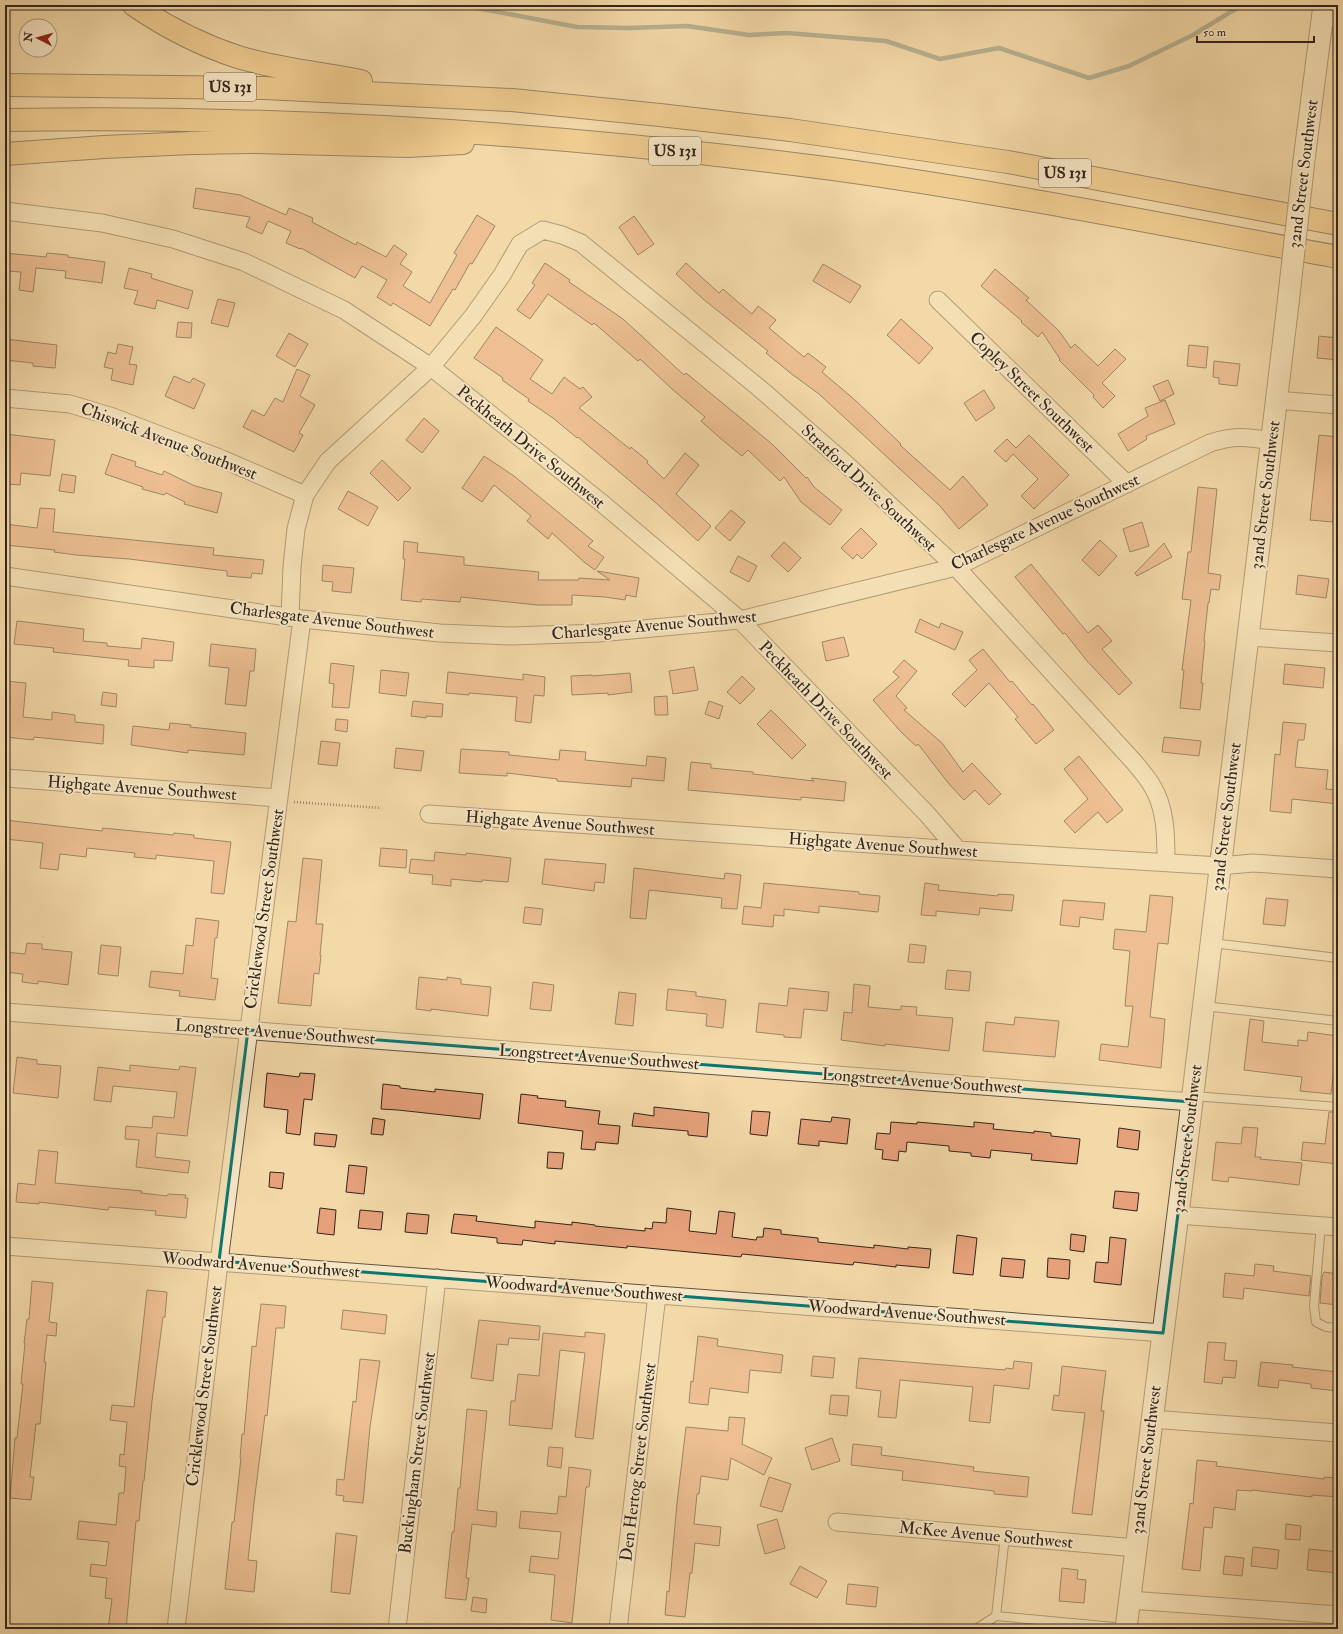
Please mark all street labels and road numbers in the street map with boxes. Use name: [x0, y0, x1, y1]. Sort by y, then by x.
road number: US 131: [204, 73, 256, 101]
street label: 32nd Street Southwest: [1283, 98, 1323, 250]
road number: US 131: [649, 137, 701, 165]
road number: US 131: [1039, 159, 1091, 187]
street label: Copley Street Southwest: [964, 327, 1099, 458]
street label: Peckheath Drive Southwest: [453, 381, 610, 514]
street label: Chiswick Avenue Southwest: [78, 398, 261, 485]
street label: 32nd Street Southwest: [1245, 419, 1285, 571]
street label: Stratford Drive Southwest: [797, 420, 941, 557]
street label: Charlesgate Avenue Southwest: [947, 469, 1143, 575]
street label: Charlesgate Avenue Southwest: [229, 597, 436, 643]
street label: Charlesgate Avenue Southwest: [551, 606, 758, 644]
street label: Peckheath Drive Southwest: [754, 636, 898, 784]
street label: 32nd Street Southwest: [1206, 741, 1246, 893]
street label: Highgate Avenue Southwest: [47, 771, 238, 805]
street label: Highgate Avenue Southwest: [465, 806, 656, 840]
street label: Cricklewood Street Southwest: [240, 807, 289, 1011]
street label: Highgate Avenue Southwest: [788, 828, 979, 862]
street label: Longstreet Avenue Southwest: [174, 1015, 376, 1050]
street label: Longstreet Avenue Southwest: [498, 1040, 700, 1075]
street label: 32nd Street Southwest: [1167, 1063, 1207, 1215]
street label: Longstreet Avenue Southwest: [821, 1064, 1023, 1099]
street label: Woodward Avenue Southwest: [160, 1248, 361, 1282]
street label: Woodward Avenue Southwest: [483, 1272, 684, 1306]
street label: Cricklewood Street Southwest: [181, 1284, 227, 1488]
street label: Woodward Avenue Southwest: [806, 1296, 1007, 1330]
street label: Buckingham Street Southwest: [394, 1350, 440, 1555]
street label: Den Hertog Street Southwest: [615, 1361, 661, 1563]
street label: 32nd Street Southwest: [1126, 1384, 1166, 1536]
street label: McKee Avenue Southwest: [898, 1517, 1074, 1553]

